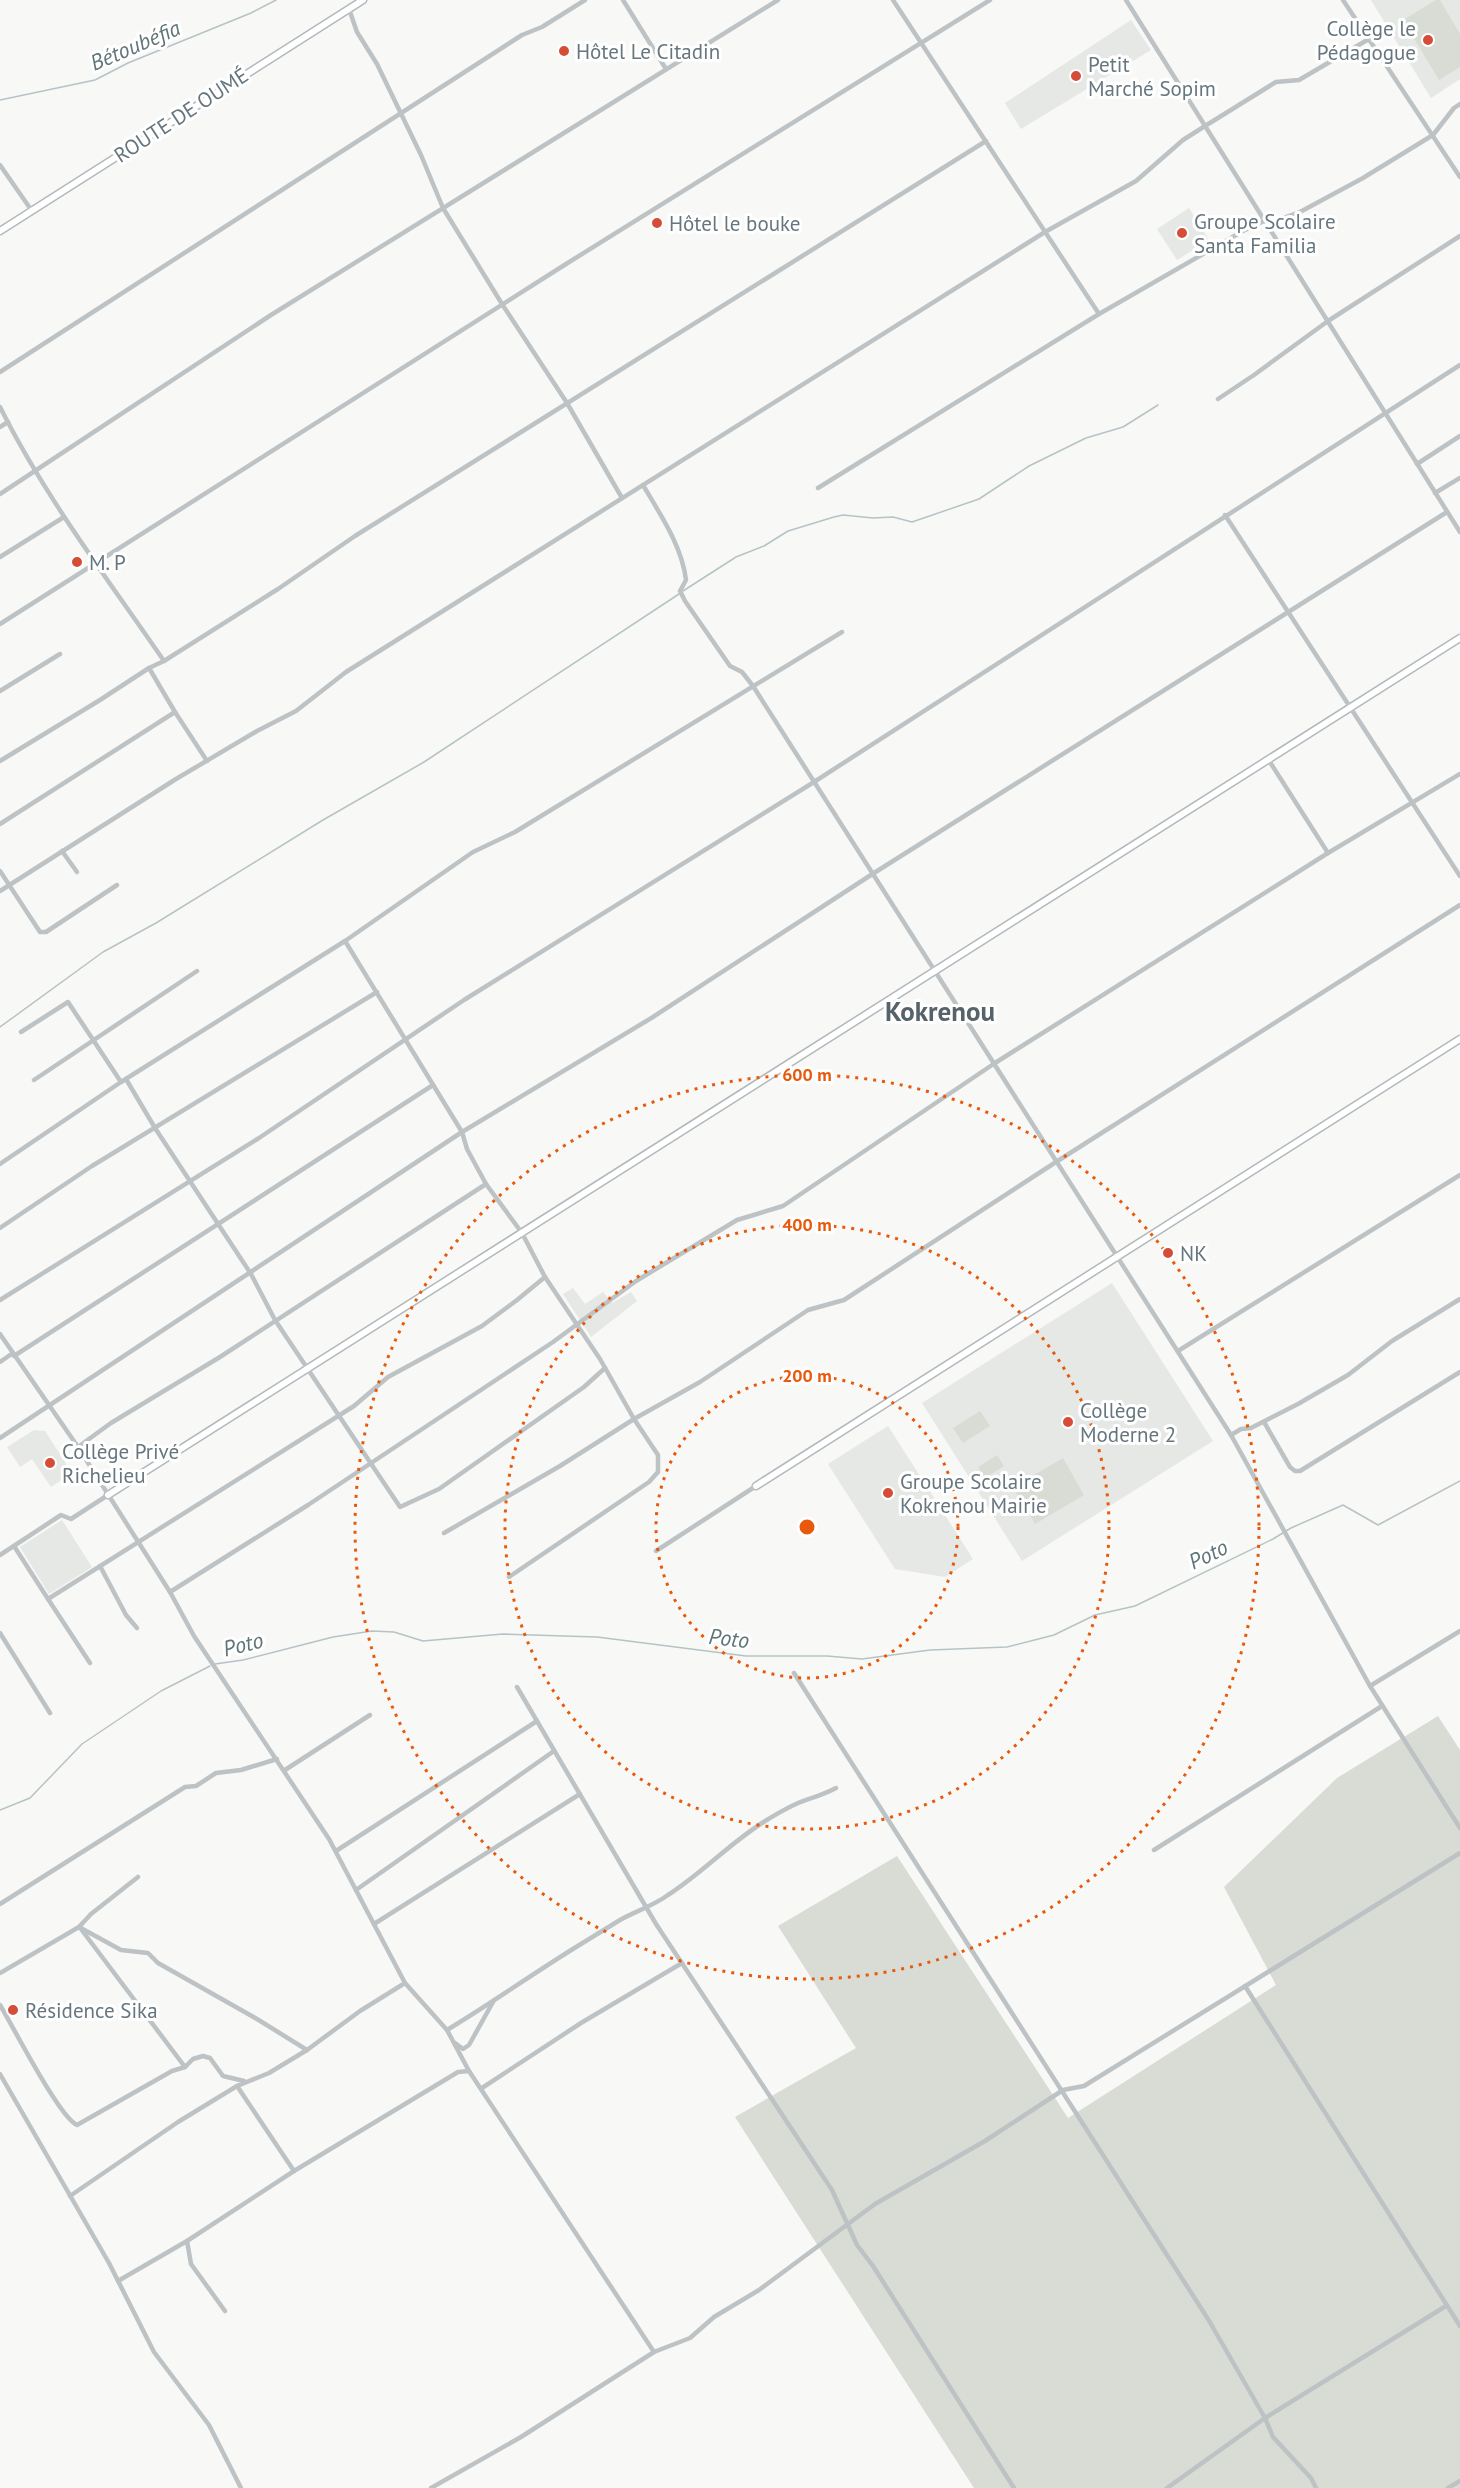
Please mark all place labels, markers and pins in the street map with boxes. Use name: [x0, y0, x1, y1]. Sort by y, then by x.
place label: Collège le Pédagogue: [1317, 15, 1416, 66]
marker: Collège le Pédagogue: [1421, 33, 1435, 47]
place label: Hôtel Le Citadin: [576, 38, 720, 65]
marker: Hôtel Le Citadin: [557, 44, 571, 58]
place label: Petit Marché Sopim: [1088, 51, 1216, 102]
marker: Petit Marché Sopim: [1069, 69, 1083, 83]
place label: Groupe Scolaire Santa Familia: [1194, 208, 1336, 259]
place label: Hôtel le bouke: [669, 210, 800, 237]
marker: Hôtel le bouke: [650, 216, 664, 230]
marker: Groupe Scolaire Santa Familia: [1175, 226, 1189, 240]
place label: M. P: [89, 549, 126, 576]
marker: M. P: [70, 555, 84, 569]
place label: NK: [1180, 1240, 1207, 1267]
marker: NK: [1161, 1246, 1175, 1260]
place label: Collège Moderne 2: [1080, 1397, 1176, 1448]
marker: Collège Moderne 2: [1061, 1415, 1075, 1429]
place label: Collège Privé Richelieu: [62, 1438, 179, 1489]
marker: Collège Privé Richelieu: [43, 1456, 57, 1470]
place label: Groupe Scolaire Kokrenou Mairie: [900, 1468, 1047, 1519]
marker: Groupe Scolaire Kokrenou Mairie: [881, 1486, 895, 1500]
centre of rings: [797, 1517, 817, 1537]
place label: Résidence Sika: [25, 1997, 158, 2024]
marker: Résidence Sika: [6, 2003, 20, 2017]

